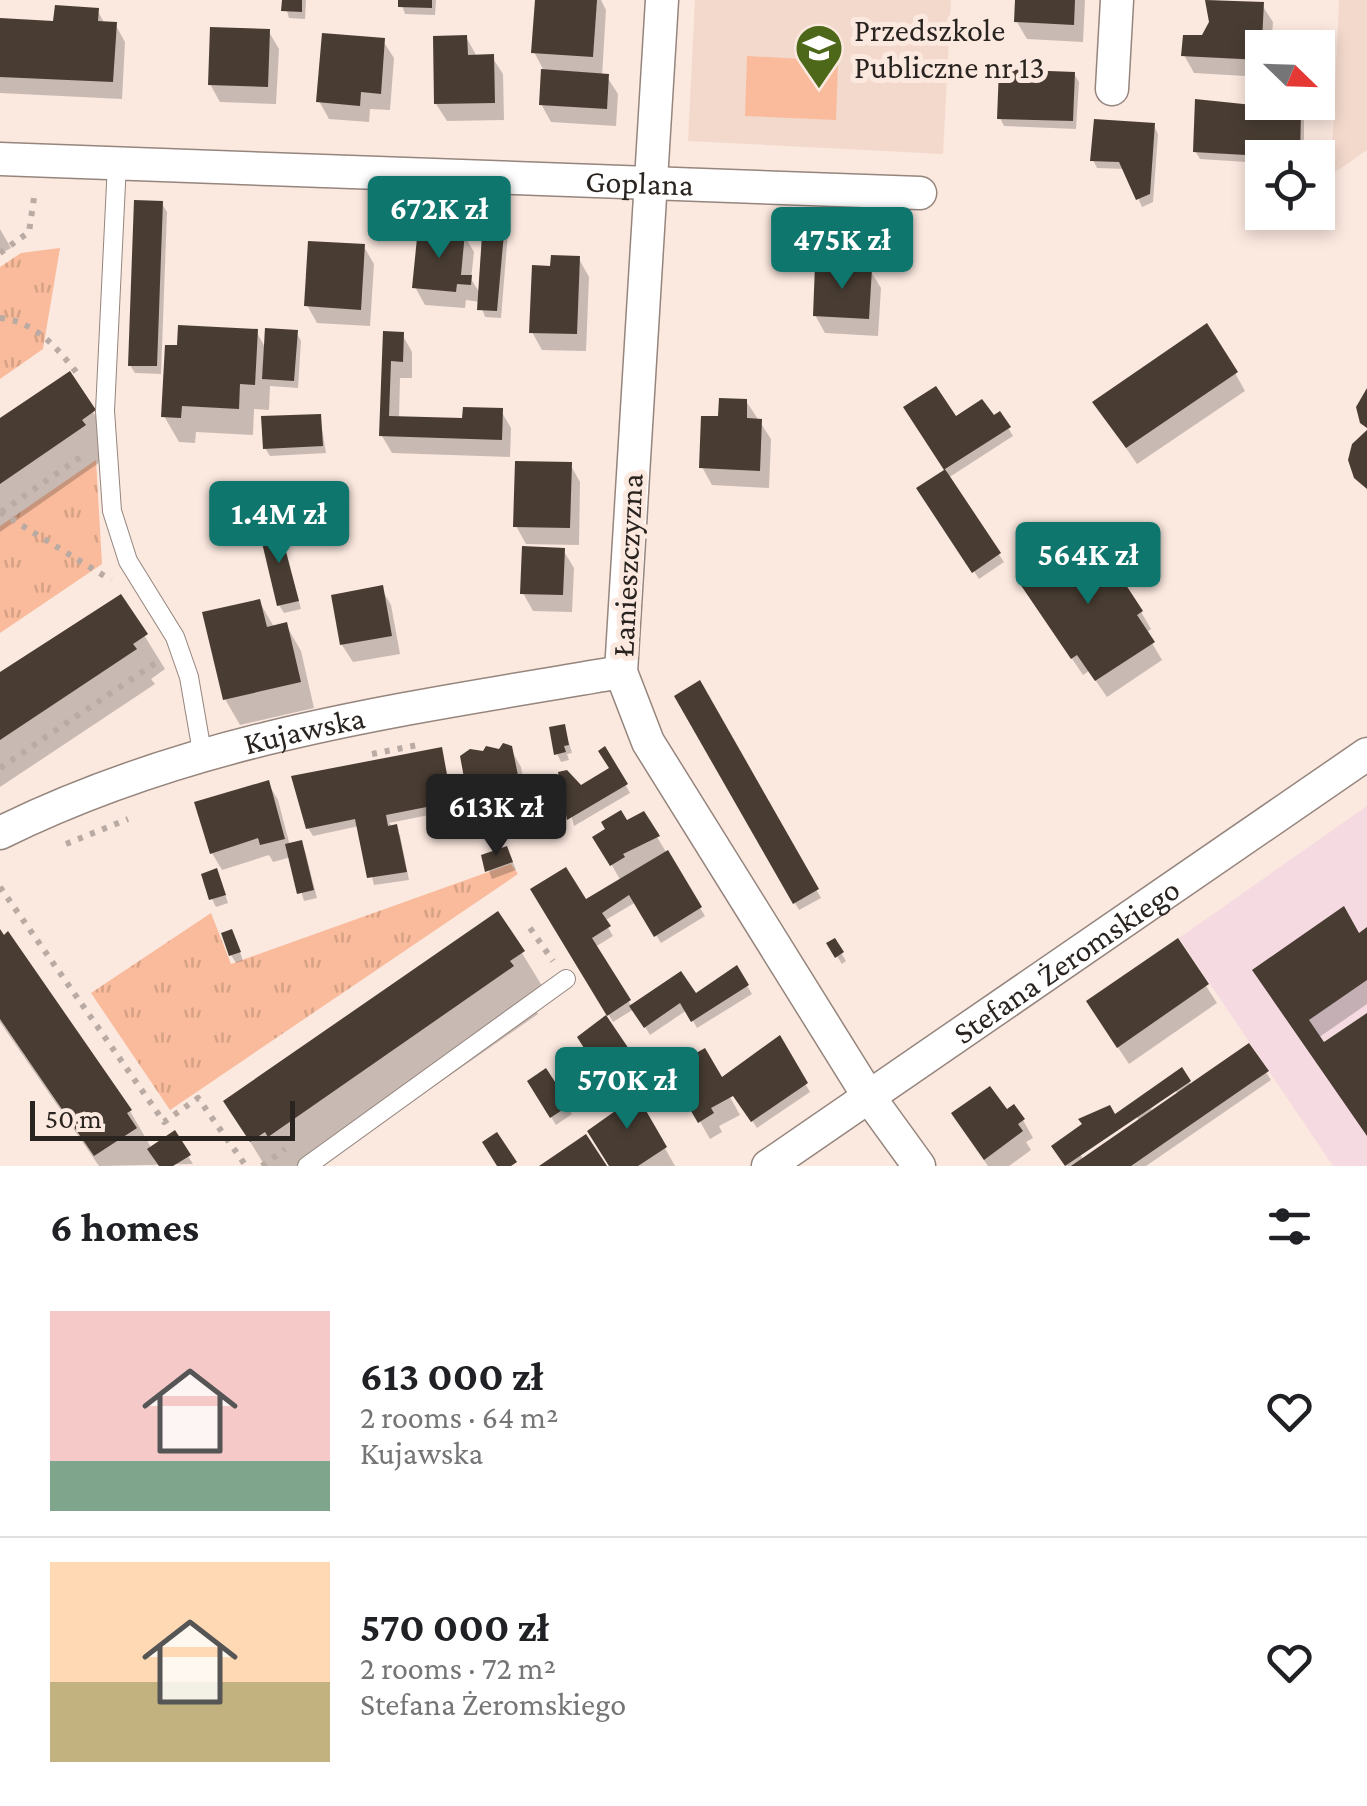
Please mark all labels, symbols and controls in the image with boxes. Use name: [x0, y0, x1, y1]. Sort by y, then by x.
place label: Przedszkole Publiczne nr 13: [854, 12, 1045, 85]
school or university icon: Przedszkole Publiczne nr 13: [793, 22, 845, 90]
north arrow: [1245, 30, 1335, 120]
map controls: [1245, 30, 1335, 230]
button: locate: [1245, 140, 1335, 230]
street label: Goplana: [585, 163, 694, 203]
pin: 672K zł: [347, 176, 531, 261]
text: 672K zł: [390, 190, 488, 226]
pin: 475K zł: [750, 207, 934, 292]
text: 475K zł: [793, 221, 891, 257]
street label: Łanieszczyzna: [604, 472, 650, 658]
pin: 1.4M zł: [187, 481, 371, 566]
text: 1.4M zł: [231, 495, 327, 531]
pin: 564K zł: [996, 522, 1180, 607]
text: 564K zł: [1038, 536, 1138, 572]
street label: Kujawska: [240, 699, 368, 762]
pin: 613K zł: [404, 774, 588, 859]
text: 613K zł: [448, 788, 544, 824]
street label: Stefana Żeromskiego: [946, 871, 1186, 1051]
pin: 570K zł: [535, 1047, 719, 1132]
text: 570K zł: [577, 1061, 677, 1097]
scale bar: [30, 1096, 295, 1140]
text: 50 m: [45, 1103, 102, 1134]
icon: filters: [1262, 1199, 1317, 1254]
text: 6 homes: [50, 1203, 199, 1250]
icon: home: [130, 1351, 250, 1471]
text: 613 000 zł: [360, 1352, 543, 1399]
icon: heart: [1262, 1384, 1317, 1439]
text: 2 rooms · 64 m²: [360, 1399, 558, 1435]
text: Kujawska: [360, 1435, 483, 1471]
icon: home: [130, 1602, 250, 1722]
text: 570 000 zł: [360, 1603, 549, 1650]
icon: heart: [1262, 1635, 1317, 1690]
text: 2 rooms · 72 m²: [360, 1650, 556, 1686]
text: Stefana Żeromskiego: [360, 1686, 626, 1722]

